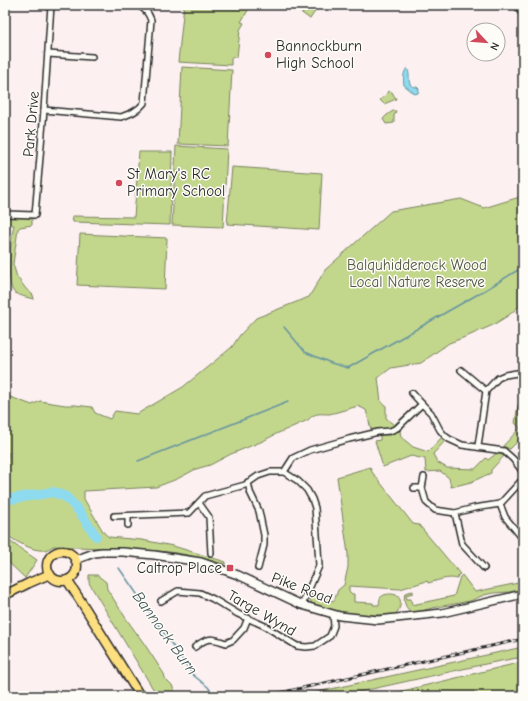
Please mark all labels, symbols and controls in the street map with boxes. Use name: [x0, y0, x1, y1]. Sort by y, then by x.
north arrow: [466, 22, 506, 62]
place label: Bannockburn High School: [276, 37, 362, 72]
text: N: [487, 40, 502, 52]
marker: Bannockburn High School: [263, 50, 273, 60]
street label: Park Drive: [19, 90, 43, 158]
place label: St Mary's RC Primary School: [127, 165, 225, 200]
marker: St Mary's RC Primary School: [114, 178, 124, 188]
park label: Balquhidderock Wood Local Nature Reserve: [347, 256, 487, 291]
place label: Caltrop Place: [137, 559, 222, 577]
marker: Caltrop Place: [225, 563, 235, 573]
street label: Pike Road: [269, 568, 335, 608]
street label: Targe Wynd: [225, 586, 299, 640]
water label: Bannock Burn: [129, 588, 201, 678]

